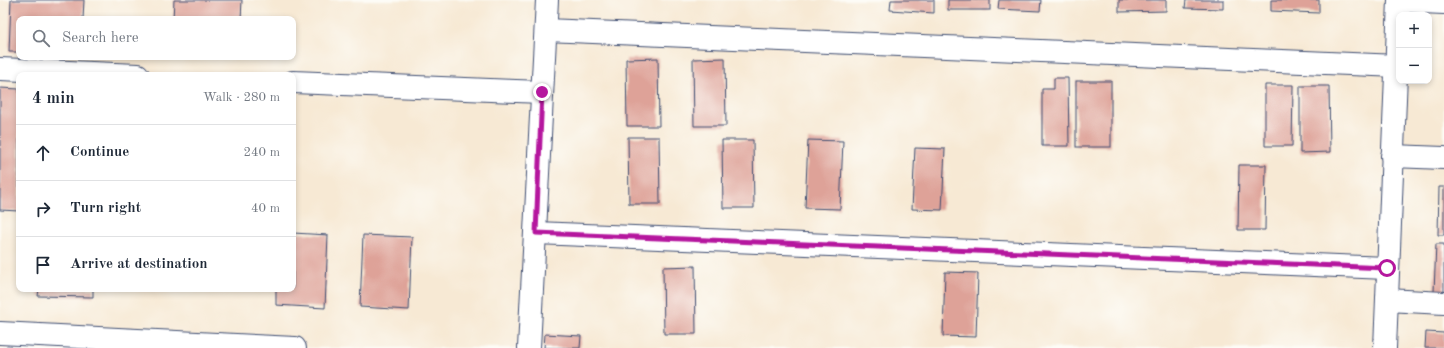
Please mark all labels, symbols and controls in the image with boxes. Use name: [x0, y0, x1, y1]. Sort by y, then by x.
map controls: [1396, 12, 1432, 84]
button: +: [1396, 12, 1432, 48]
search box: [16, 16, 296, 60]
icon: search: [30, 27, 52, 49]
text: Search here: [62, 31, 139, 46]
button: −: [1396, 48, 1432, 84]
route end: [533, 83, 551, 101]
text: 4 min: [32, 90, 75, 107]
text: Walk · 280 m: [203, 91, 280, 104]
icon: ahead: [32, 142, 54, 164]
text: Continue: [70, 145, 129, 160]
text: 240 m: [243, 146, 280, 159]
icon: right: [32, 198, 54, 220]
text: Turn right: [70, 201, 141, 216]
text: 40 m: [251, 202, 280, 215]
icon: arrive: [32, 254, 54, 276]
text: Arrive at destination: [70, 257, 208, 272]
route start: [1378, 259, 1396, 277]

